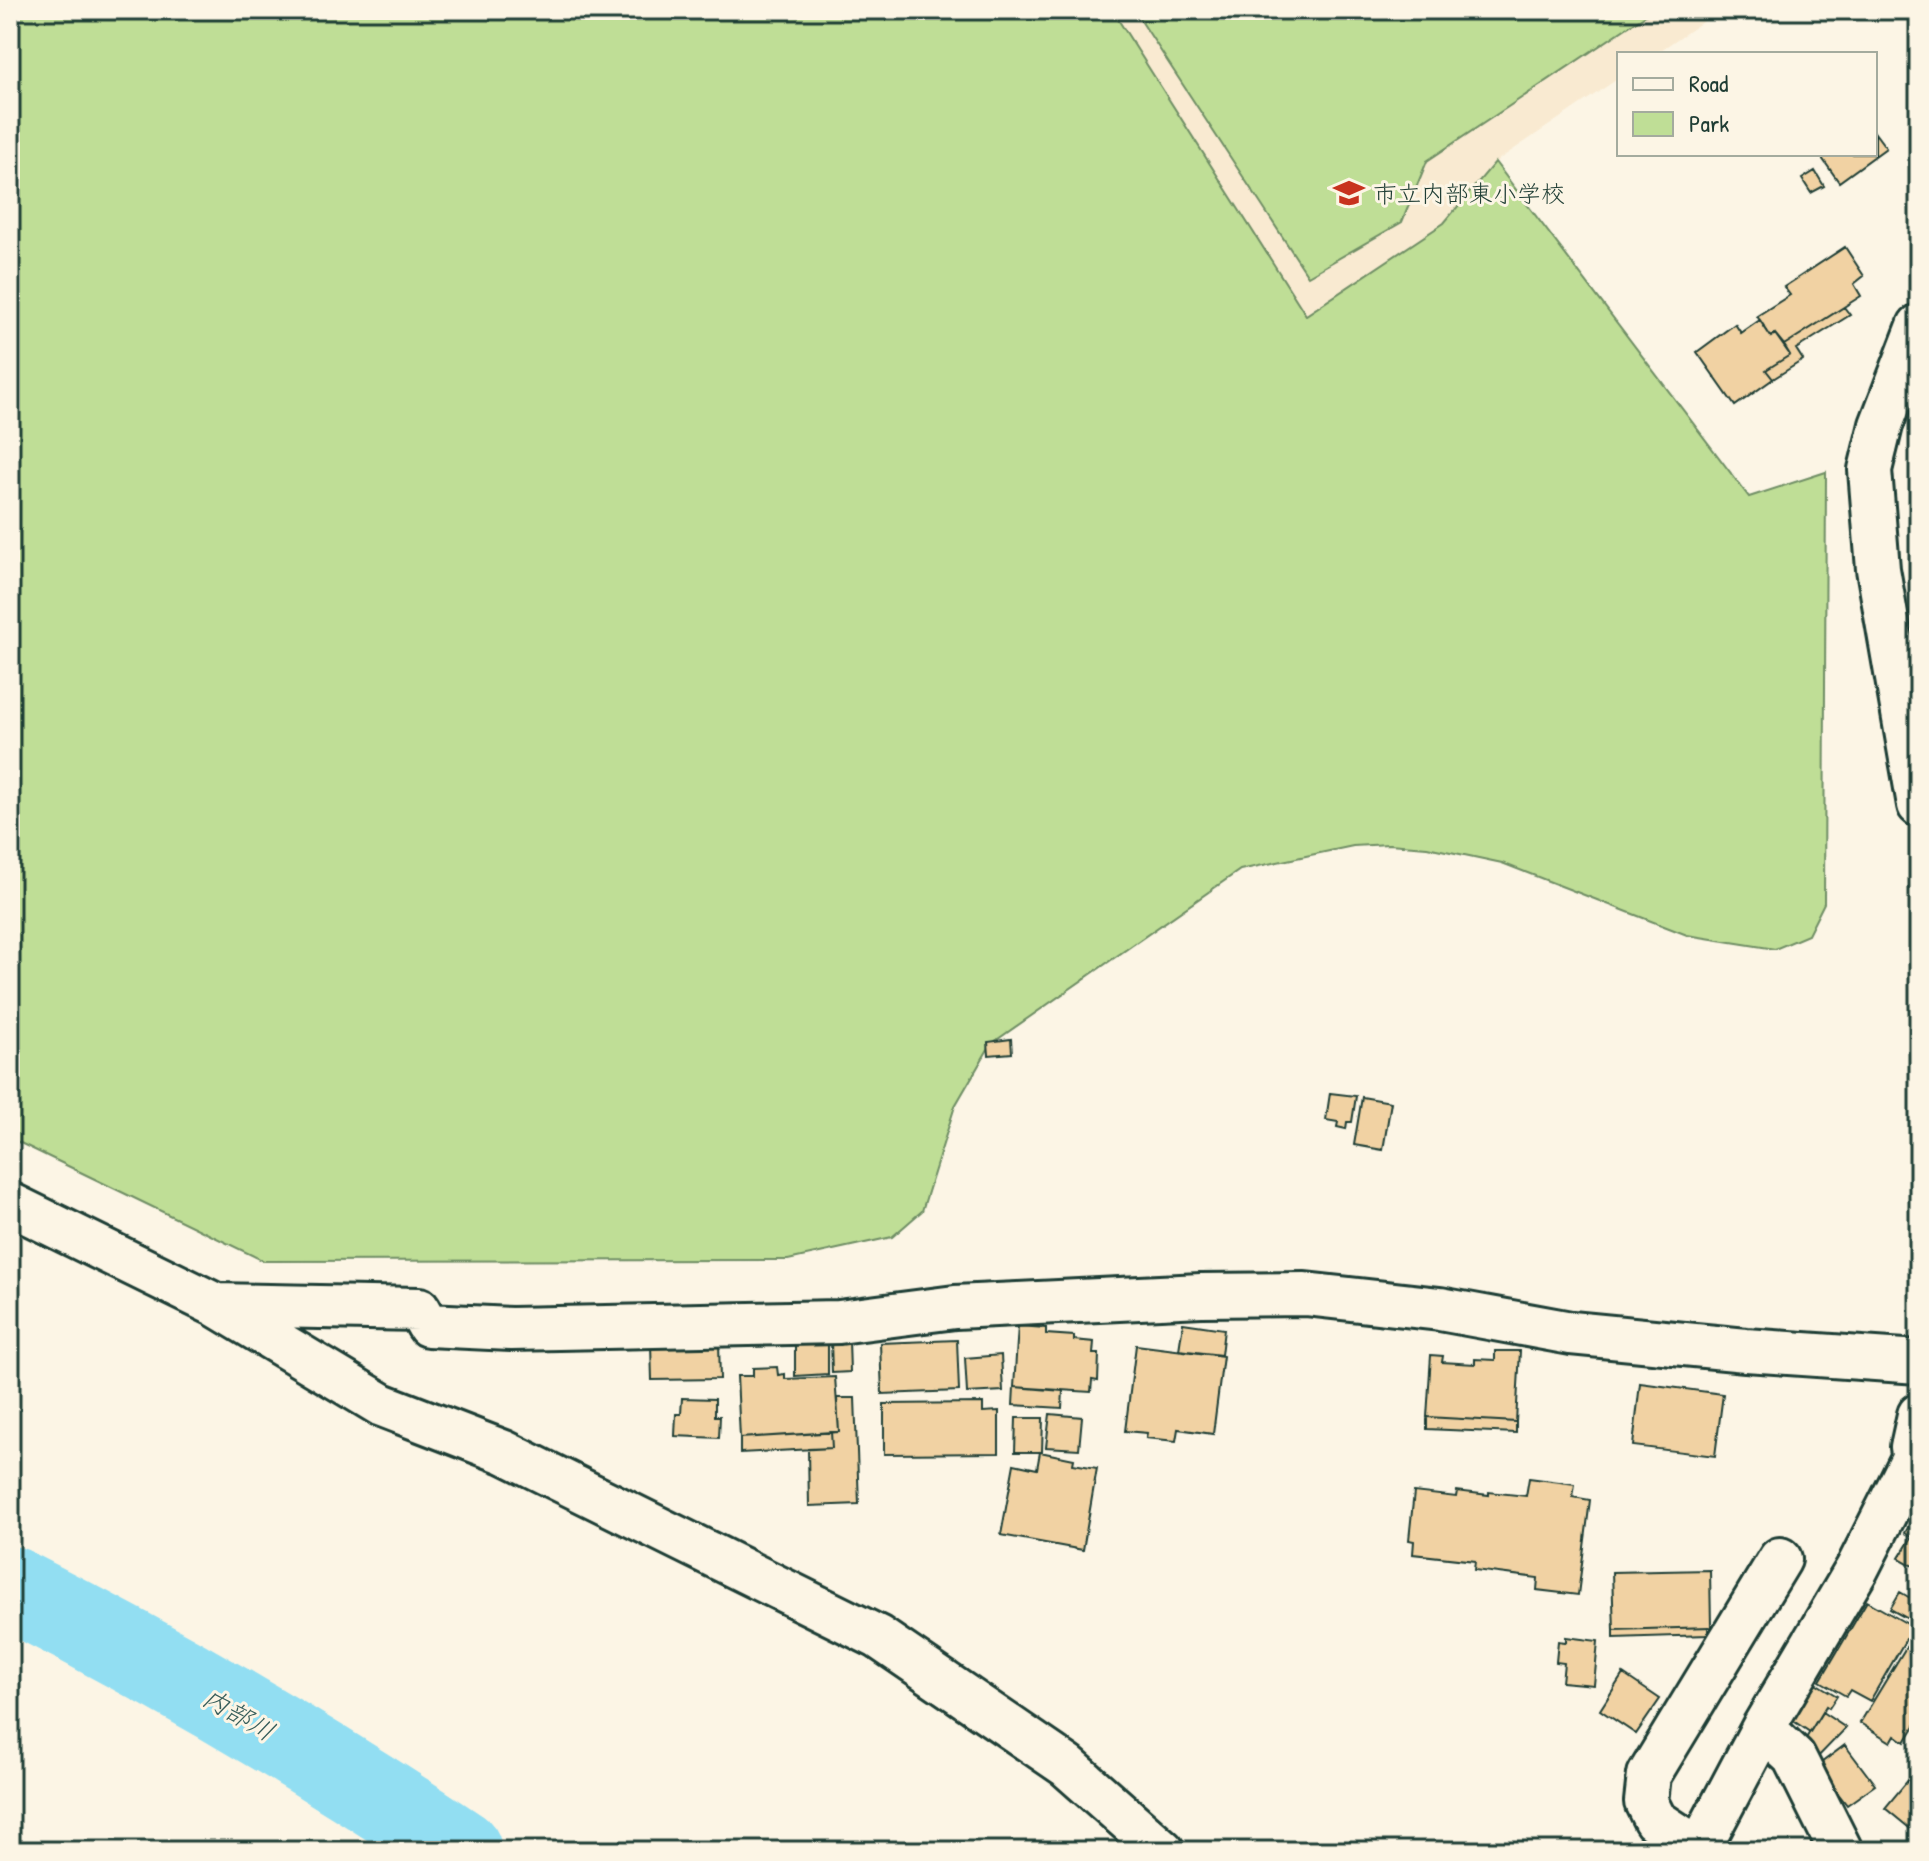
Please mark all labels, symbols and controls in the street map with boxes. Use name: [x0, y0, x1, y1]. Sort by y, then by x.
legend: [1617, 52, 1877, 156]
text: Road: [1689, 67, 1728, 99]
text: Park: [1689, 107, 1729, 139]
school or university icon: 市立内部東小学校: [1332, 176, 1366, 210]
place label: 市立内部東小学校: [1373, 177, 1565, 209]
water label: 内部川: [196, 1679, 282, 1749]

